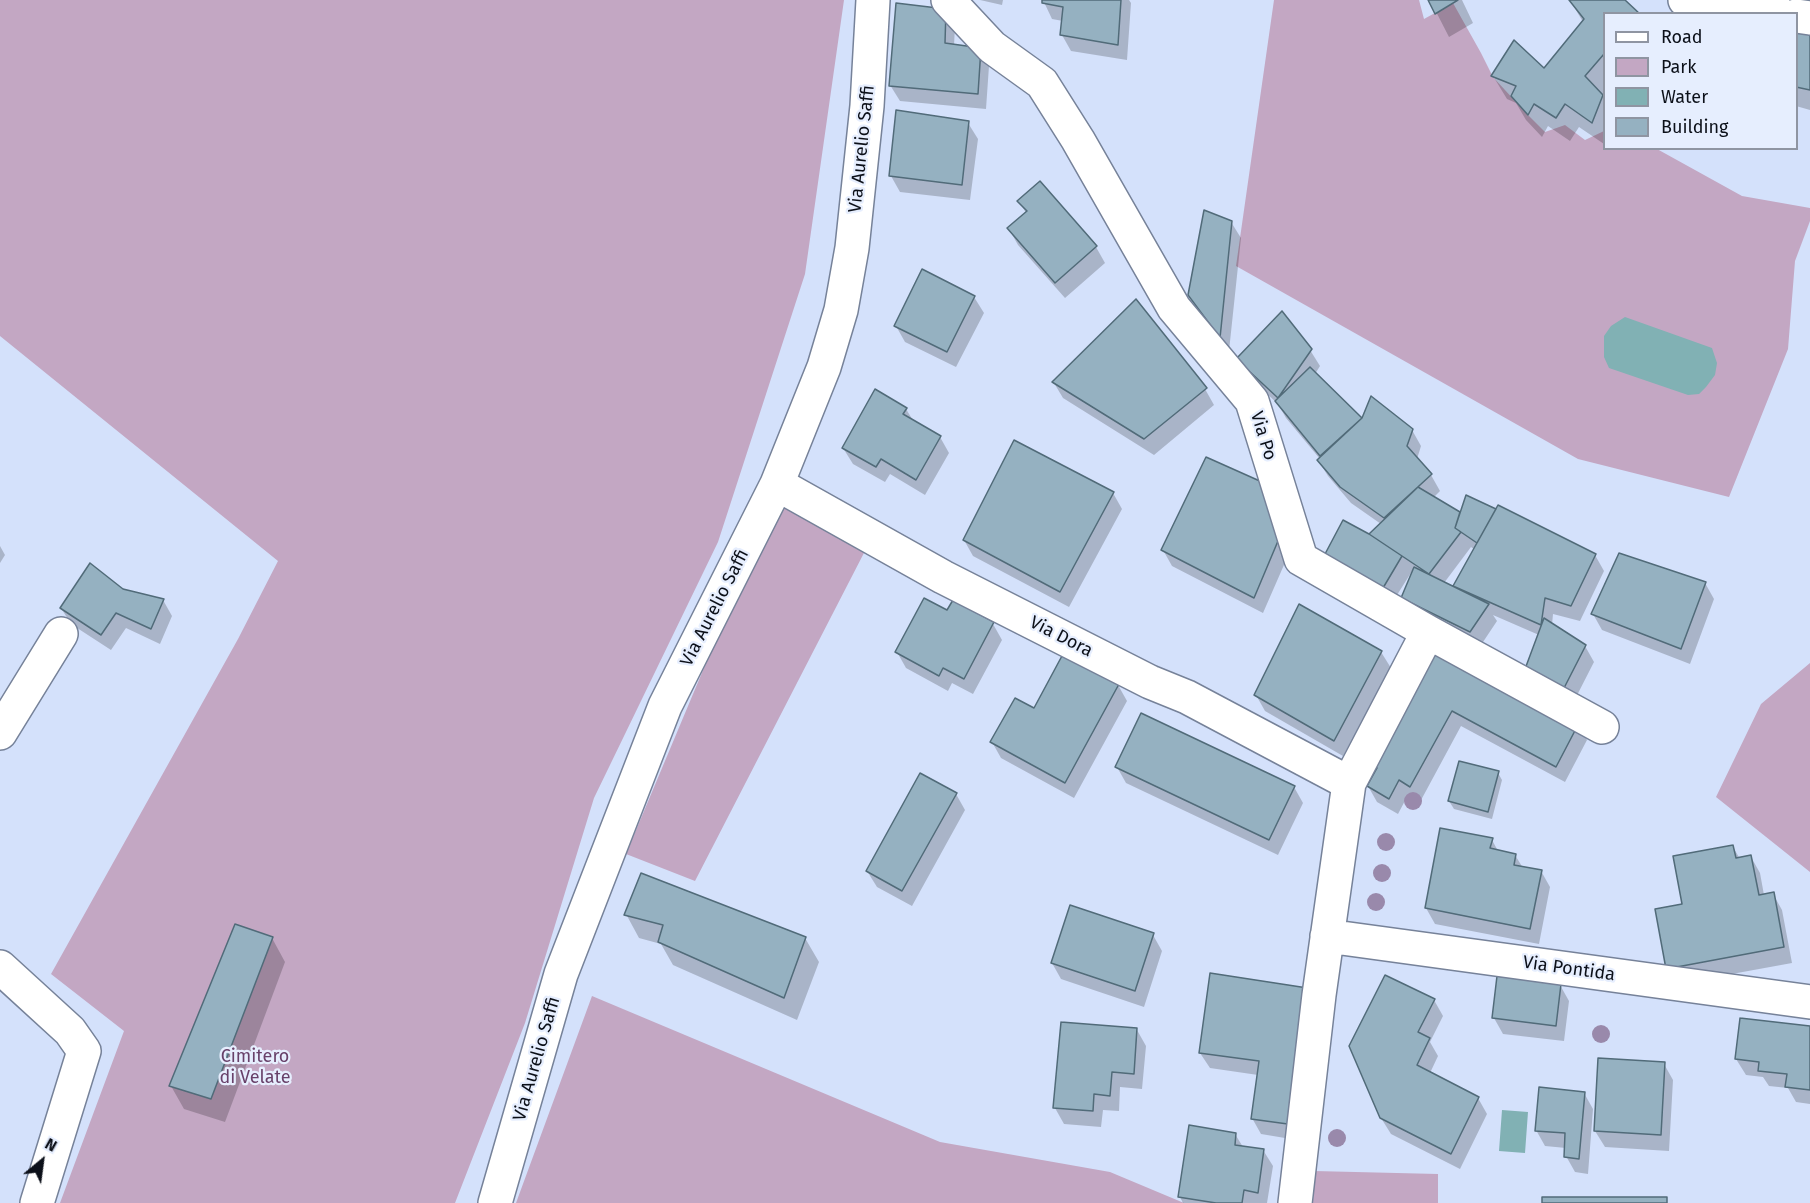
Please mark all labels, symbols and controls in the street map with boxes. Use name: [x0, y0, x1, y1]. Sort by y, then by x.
legend: [1603, 12, 1798, 150]
text: Road: [1661, 26, 1703, 48]
text: Park: [1661, 56, 1696, 78]
street label: Via Aurelio Saffi: [845, 84, 879, 214]
text: Water: [1661, 86, 1708, 108]
text: Building: [1661, 116, 1728, 138]
street label: Via Po: [1245, 409, 1281, 463]
street label: Via Aurelio Saffi: [676, 546, 754, 670]
street label: Via Dora: [1026, 612, 1096, 662]
street label: Via Pontida: [1522, 952, 1616, 986]
street label: Via Aurelio Saffi: [509, 994, 565, 1124]
park label: Cimitero di Velate: [220, 1046, 290, 1088]
north arrow: [12, 1131, 72, 1191]
text: N: [42, 1134, 60, 1156]

